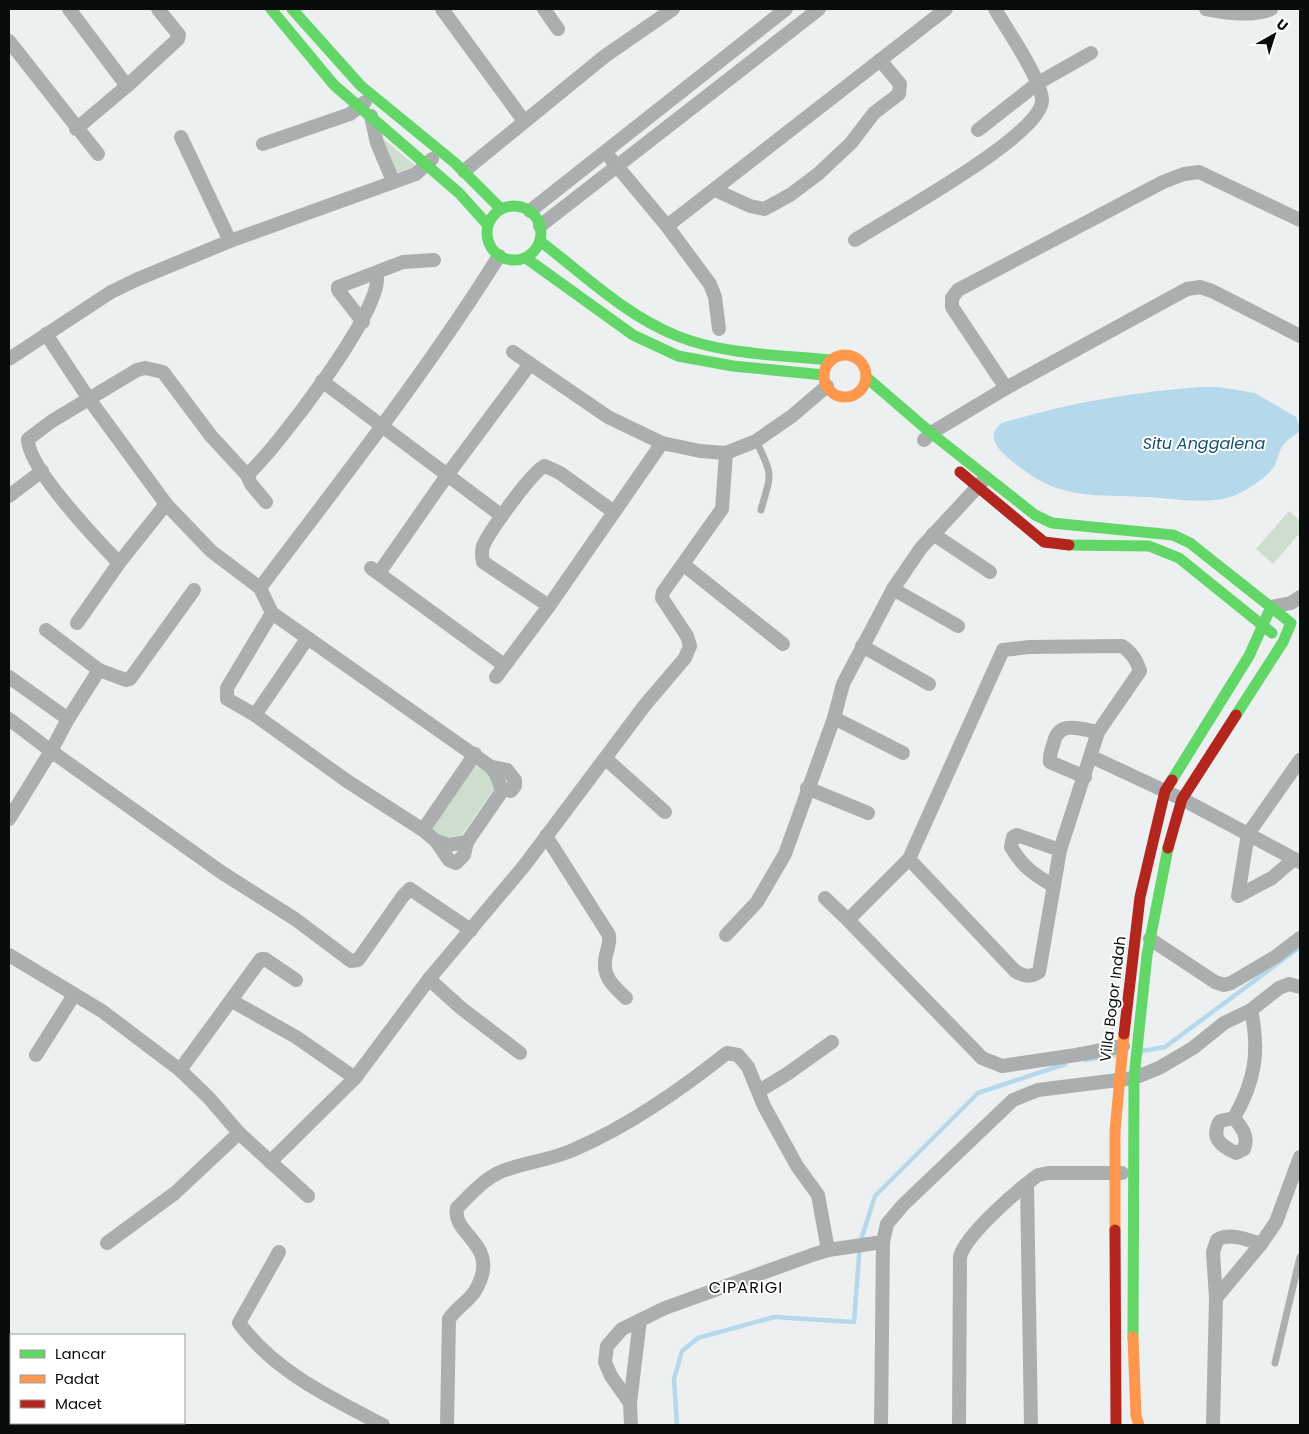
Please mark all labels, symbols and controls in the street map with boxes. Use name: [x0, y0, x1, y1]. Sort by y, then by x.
north arrow: [1249, 10, 1299, 60]
text: U: [1272, 14, 1292, 36]
water label: Situ Anggalena: [1143, 432, 1265, 455]
street label: Villa Bogor Indah: [1094, 935, 1131, 1063]
district label: CIPARIGI: [709, 1276, 783, 1299]
legend: [10, 1334, 185, 1424]
text: Lancar: [55, 1343, 106, 1364]
text: Padat: [55, 1368, 100, 1389]
text: Macet: [55, 1393, 102, 1414]

